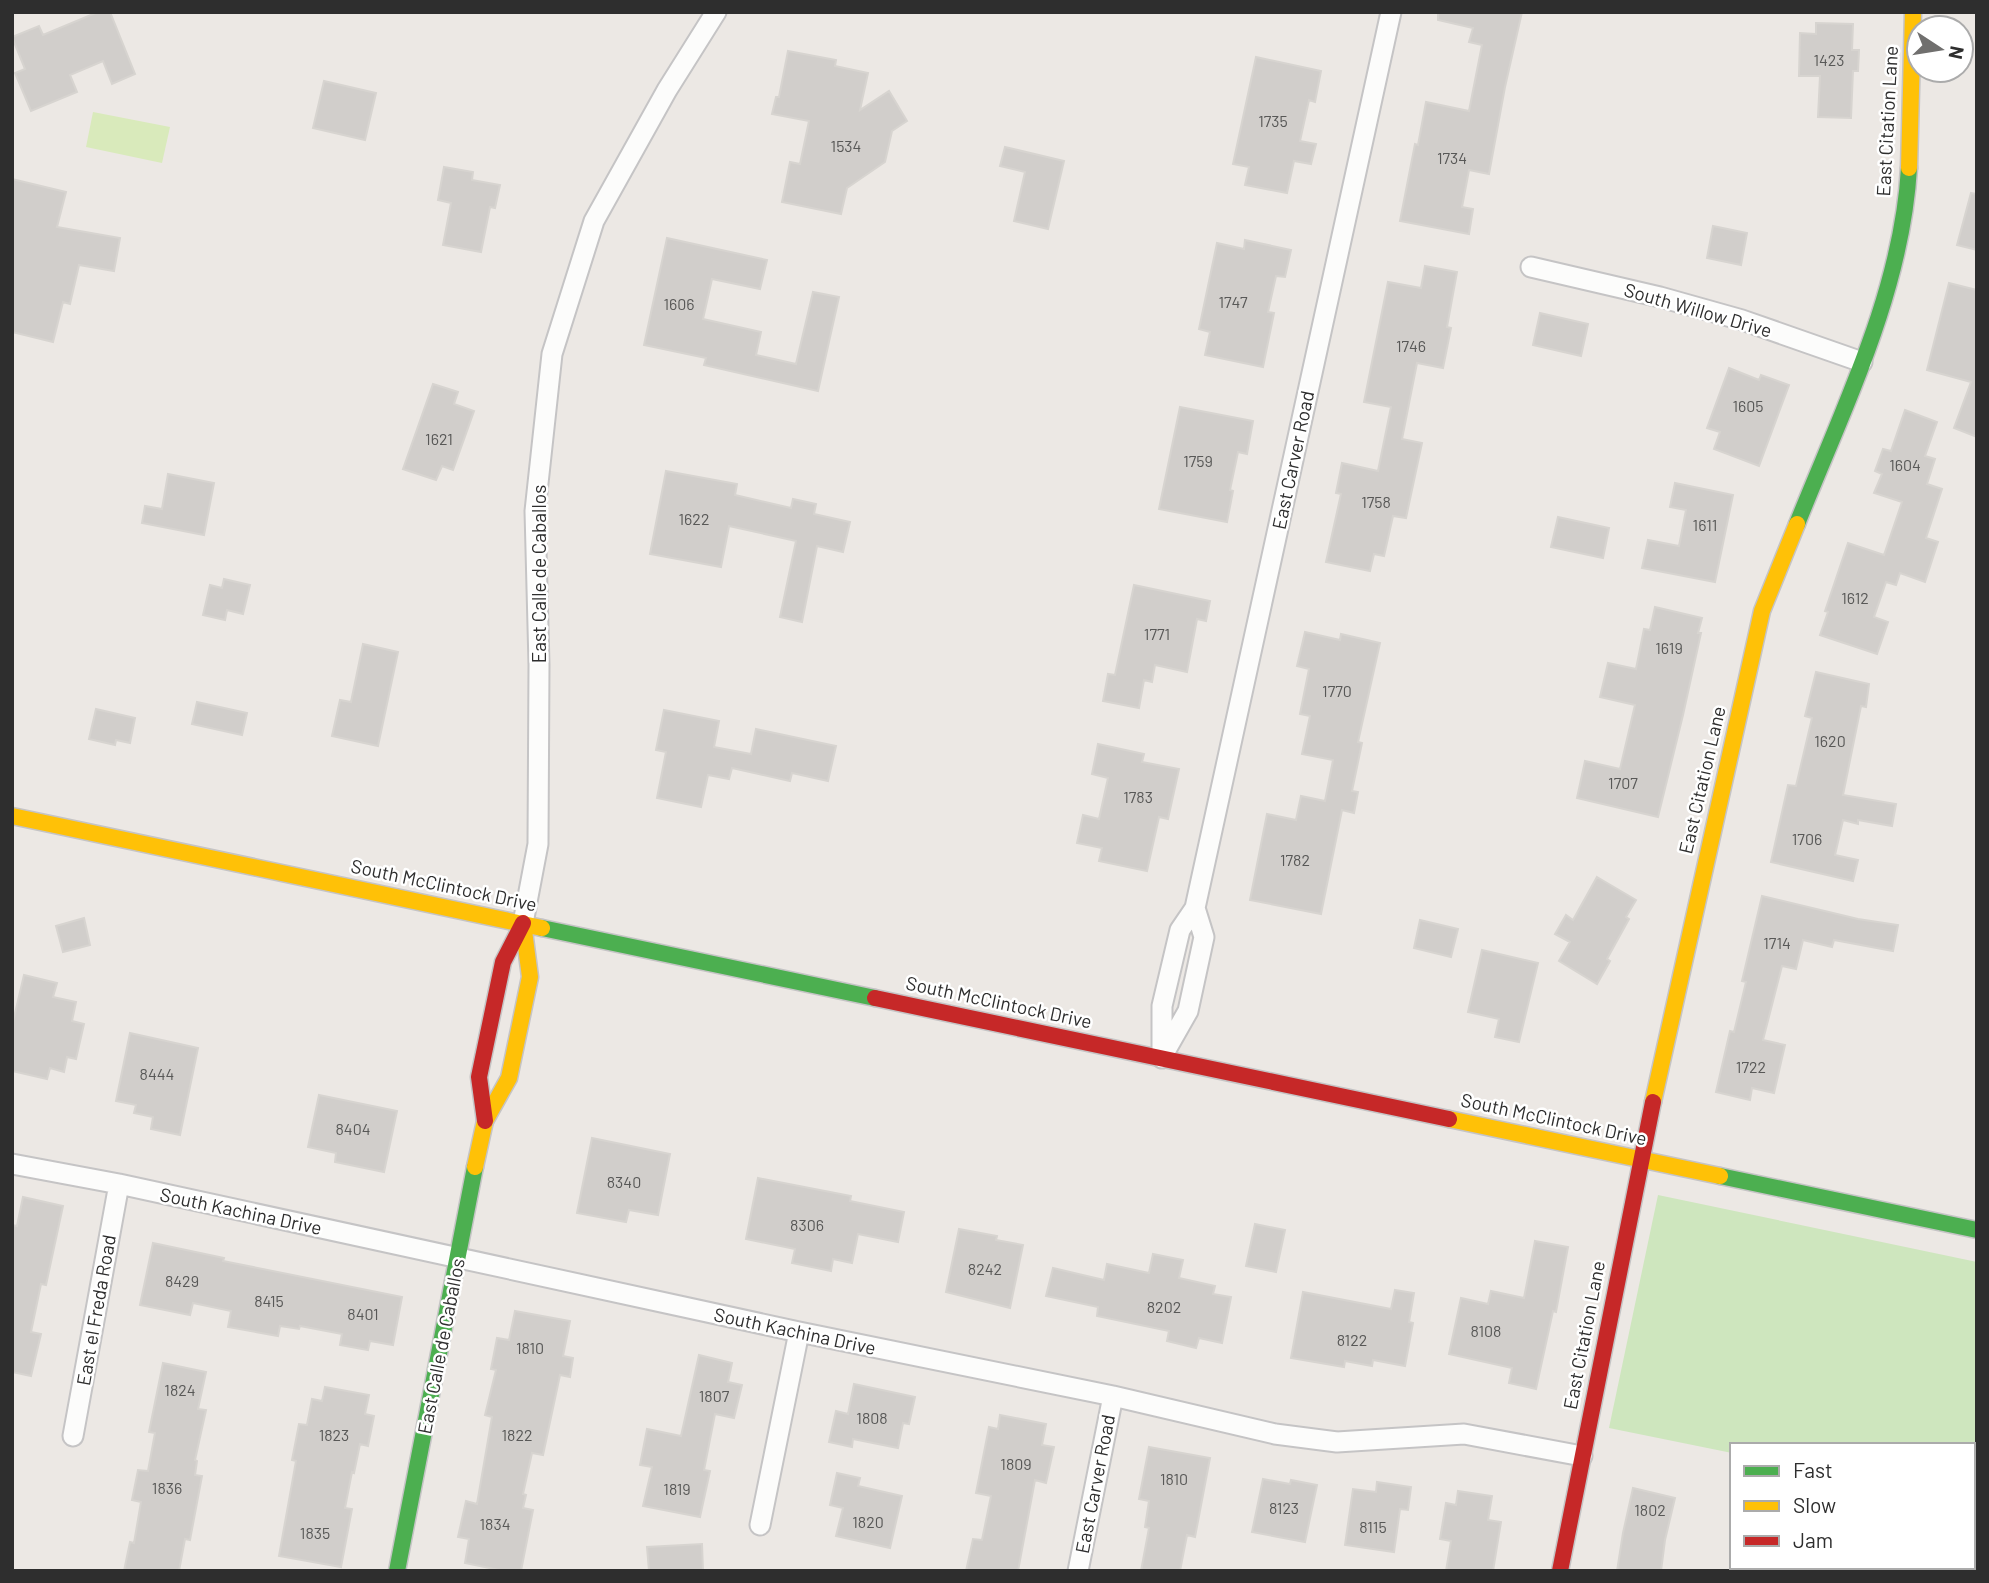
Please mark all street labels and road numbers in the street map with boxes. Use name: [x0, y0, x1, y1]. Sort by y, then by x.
street label: East Citation Lane: [1871, 45, 1902, 197]
street label: South Willow Drive: [1622, 277, 1775, 342]
street label: East Carver Road: [1267, 388, 1318, 531]
street label: East Calle de Caballos: [527, 485, 550, 663]
street label: East Citation Lane: [1673, 704, 1730, 856]
street label: South McClintock Drive: [349, 854, 539, 915]
street label: South McClintock Drive: [904, 971, 1094, 1032]
street label: South McClintock Drive: [1459, 1088, 1649, 1149]
street label: South Kachina Drive: [158, 1182, 324, 1239]
street label: East el Freda Road: [71, 1233, 120, 1387]
street label: East Calle de Caballos: [412, 1256, 469, 1436]
street label: East Citation Lane: [1558, 1259, 1609, 1411]
street label: South Kachina Drive: [712, 1302, 878, 1359]
street label: East Carver Road: [1070, 1412, 1119, 1555]

